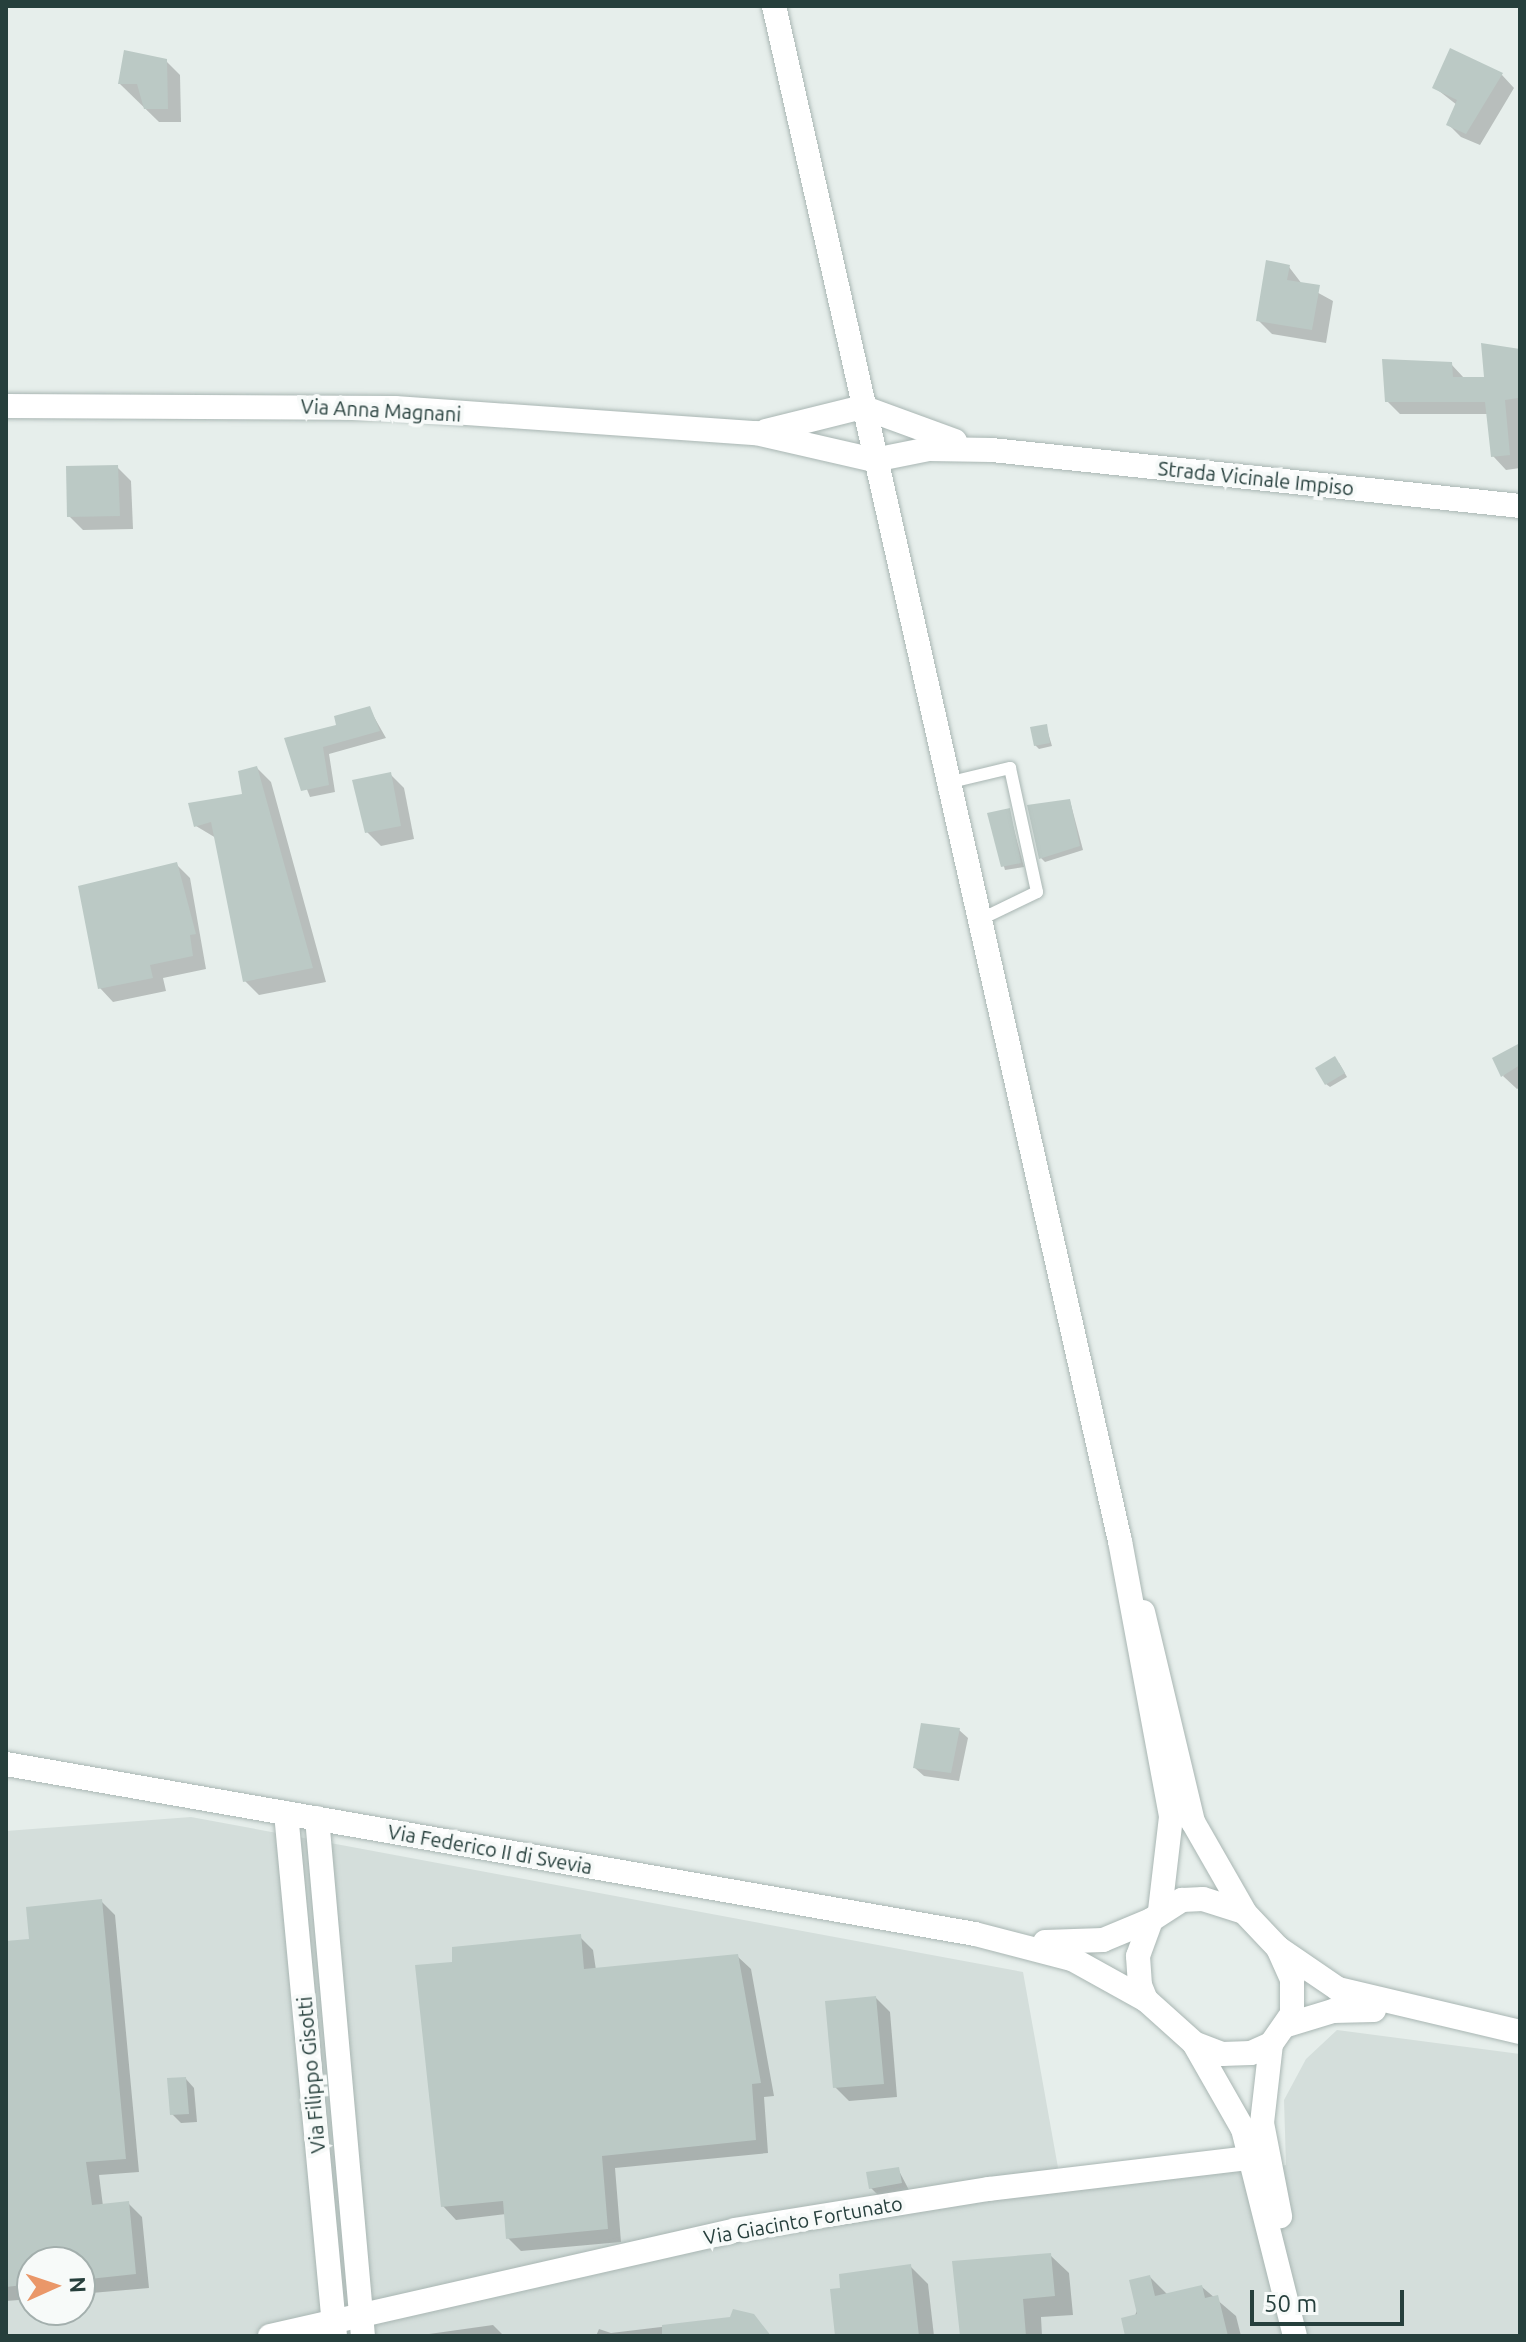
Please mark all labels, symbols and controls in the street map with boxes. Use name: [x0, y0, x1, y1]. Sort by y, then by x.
street label: Via Anna Magnani: [300, 394, 462, 426]
street label: Strada Vicinale Impiso: [1157, 456, 1355, 500]
street label: Via Federico II di Svevia: [386, 1819, 594, 1879]
street label: Via Filippo Gisotti: [292, 1996, 330, 2154]
street label: Via Giacinto Fortunato: [702, 2191, 904, 2249]
north arrow: [16, 2246, 96, 2326]
scale bar: [1254, 2274, 1408, 2324]
text: N: [66, 2276, 91, 2294]
text: 50 m: [1264, 2290, 1317, 2317]

